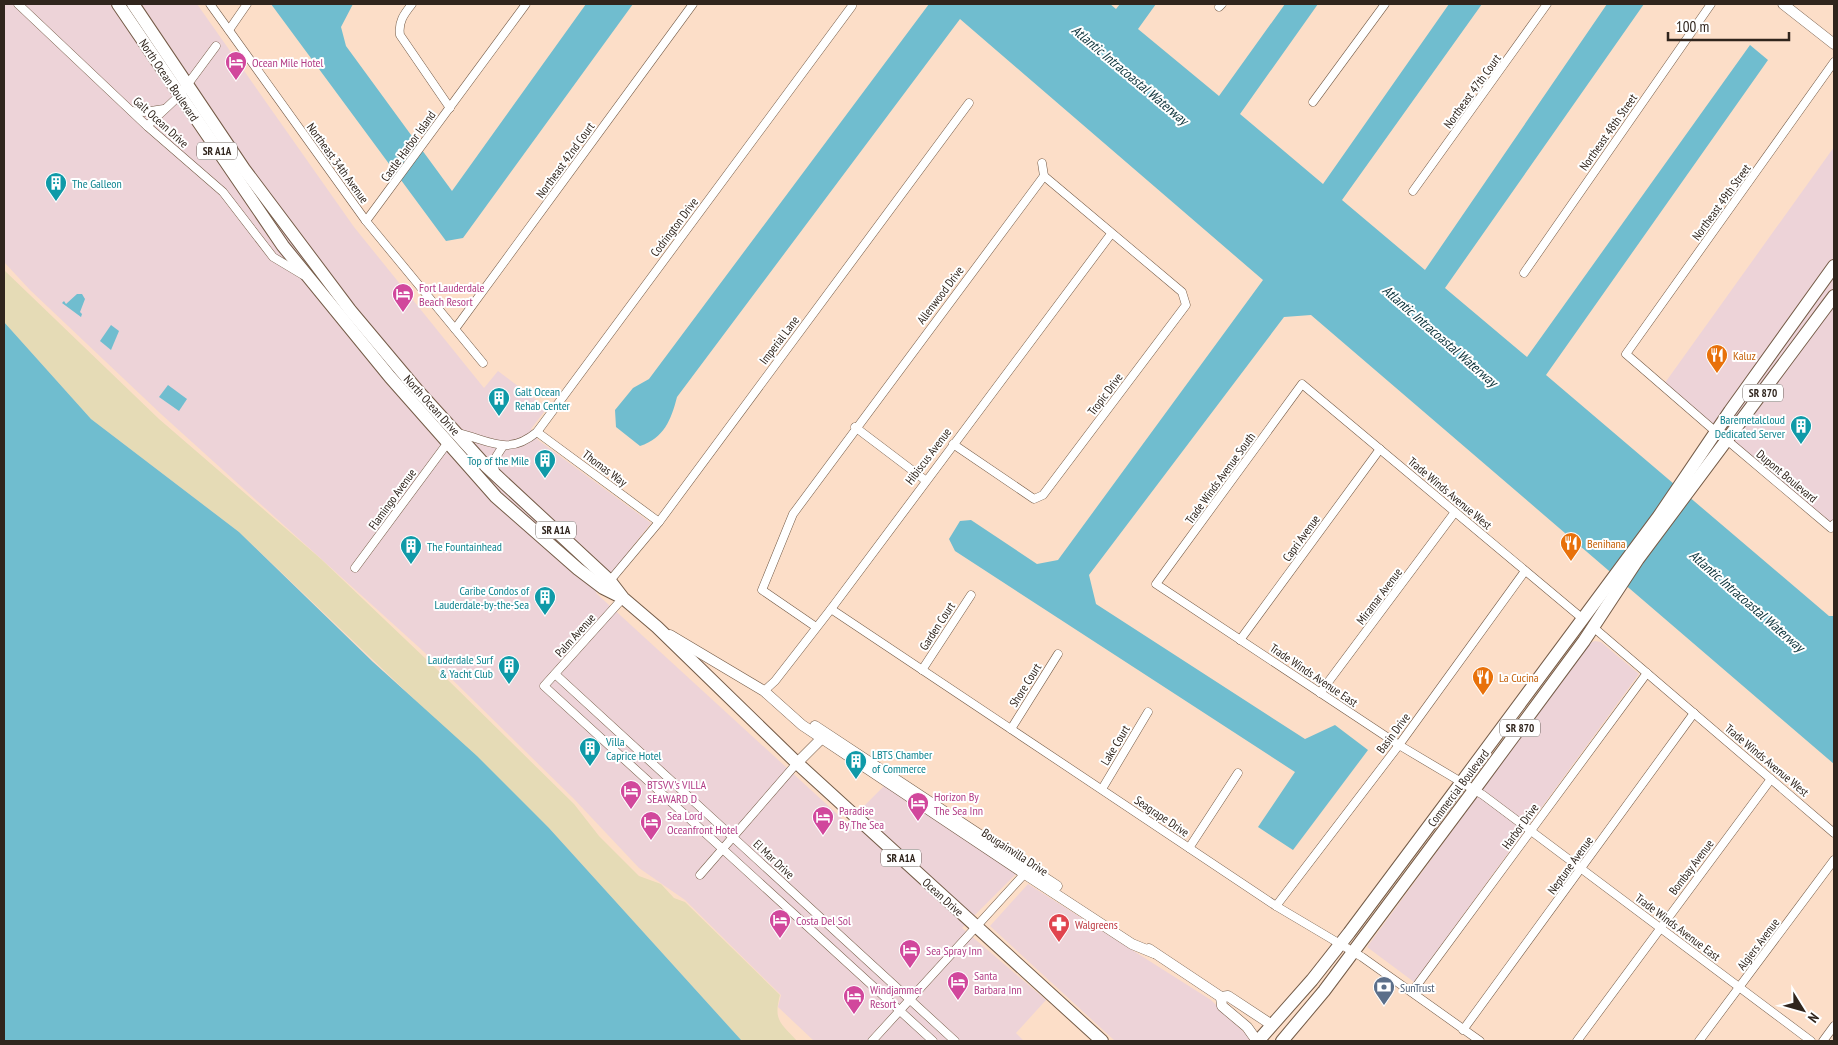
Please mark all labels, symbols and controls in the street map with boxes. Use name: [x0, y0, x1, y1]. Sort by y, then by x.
scale bar: [1668, 10, 1789, 42]
text: 100 m: [1676, 17, 1709, 36]
water label: Atlantic Intracoastal Waterway: [1068, 21, 1193, 130]
street label: North Ocean Boulevard: [136, 36, 202, 124]
hotel icon: Ocean Mile Hotel: [224, 50, 248, 81]
street label: Northeast 47th Court: [1440, 51, 1504, 131]
place label: Ocean Mile Hotel: [252, 55, 324, 70]
street label: Northeast 48th Street: [1576, 90, 1640, 173]
street label: Galt Ocean Drive: [130, 93, 192, 151]
street label: Castle Harbor Island: [377, 108, 439, 184]
street label: Northeast 42nd Court: [533, 119, 598, 201]
street label: Northeast 34th Avenue: [304, 120, 372, 206]
road number: SR A1A: [197, 142, 237, 160]
street label: Northeast 49th Street: [1688, 161, 1754, 243]
building icon: The Galleon: [44, 171, 68, 202]
place label: The Galleon: [72, 176, 122, 191]
street label: Codrington Drive: [647, 195, 701, 259]
street label: Allenwood Drive: [913, 263, 967, 327]
place label: Fort Lauderdale Beach Resort: [419, 280, 485, 309]
water label: Atlantic Intracoastal Waterway: [1379, 281, 1502, 392]
hotel icon: Fort Lauderdale Beach Resort: [391, 282, 415, 313]
street label: Imperial Lane: [756, 313, 802, 367]
restaurant icon: Kaluz: [1705, 343, 1729, 374]
place label: Kaluz: [1733, 348, 1756, 363]
street label: Tropic Drive: [1084, 370, 1126, 418]
street label: North Ocean Drive: [401, 372, 463, 438]
place label: Galt Ocean Rehab Center: [515, 384, 571, 413]
road number: SR 870: [1743, 384, 1783, 402]
building icon: Galt Ocean Rehab Center: [487, 386, 511, 417]
place label: Baremetalcloud Dedicated Server: [1715, 412, 1786, 441]
building icon: Baremetalcloud Dedicated Server: [1789, 414, 1813, 445]
street label: Hibiscus Avenue: [902, 425, 954, 487]
street label: Trade Winds Avenue South: [1182, 429, 1258, 527]
street label: Thomas Way: [580, 446, 631, 490]
street label: Dupont Boulevard: [1754, 446, 1820, 506]
building icon: Top of the Mile: [533, 448, 557, 479]
place label: Top of the Mile: [467, 453, 529, 468]
street label: Trade Winds Avenue West: [1405, 454, 1496, 533]
street label: Flamingo Avenue: [365, 466, 419, 532]
street label: Capri Avenue: [1279, 512, 1323, 564]
road number: SR A1A: [536, 522, 576, 538]
restaurant icon: Benihana: [1559, 531, 1583, 562]
building icon: The Fountainhead: [399, 534, 423, 565]
place label: Benihana: [1587, 536, 1626, 551]
place label: The Fountainhead: [427, 539, 502, 554]
water label: Atlantic Intracoastal Waterway: [1686, 546, 1809, 657]
street label: Miramar Avenue: [1353, 565, 1405, 627]
place label: Caribe Condos of Lauderdale-by-the-Sea: [434, 583, 530, 612]
building icon: Caribe Condos of Lauderdale-by-the-Sea: [533, 585, 557, 616]
street label: Garden Court: [916, 599, 958, 653]
street label: Palm Avenue: [552, 610, 598, 660]
street label: Trade Winds Avenue East: [1267, 640, 1361, 710]
place label: Lauderdale Surf & Yacht Club: [428, 652, 494, 681]
building icon: Lauderdale Surf & Yacht Club: [497, 654, 521, 685]
street label: Shore Court: [1006, 660, 1045, 710]
restaurant icon: La Cucina: [1471, 665, 1495, 696]
place label: La Cucina: [1499, 670, 1539, 685]
street label: Basin Drive: [1373, 710, 1413, 756]
road number: SR 870: [1500, 720, 1540, 736]
street label: Trade Winds Avenue West: [1722, 721, 1813, 800]
street label: Lake Court: [1097, 722, 1133, 768]
place label: Villa Caprice Hotel: [605, 734, 662, 763]
building icon: Villa Caprice Hotel: [578, 736, 602, 767]
street label: Commercial Boulevard: [1424, 746, 1492, 830]
place label: LBTS Chamber of Commerce: [872, 747, 933, 776]
building icon: LBTS Chamber of Commerce: [844, 749, 868, 780]
place label: BTSVV's VILLA SEAWARD D: [647, 777, 706, 806]
hotel icon: BTSVV's VILLA SEAWARD D: [619, 779, 643, 810]
place label: Horizon By The Sea Inn: [934, 789, 983, 818]
hotel icon: Horizon By The Sea Inn: [906, 791, 930, 822]
street label: Seagrape Drive: [1132, 792, 1192, 840]
street label: Harbor Drive: [1498, 800, 1542, 852]
place label: Paradise By The Sea: [839, 803, 884, 832]
hotel icon: Paradise By The Sea: [811, 805, 835, 836]
place label: Sea Lord Oceanfront Hotel: [667, 808, 738, 837]
hotel icon: Sea Lord Oceanfront Hotel: [639, 810, 663, 841]
street label: Bougainvilla Drive: [979, 825, 1051, 879]
street label: Neptune Avenue: [1544, 833, 1596, 897]
street label: El Mar Drive: [750, 836, 798, 882]
street label: Bombay Avenue: [1665, 836, 1717, 898]
road number: SR A1A: [881, 850, 921, 866]
street label: Ocean Drive: [919, 875, 967, 919]
street label: Trade Winds Avenue East: [1633, 890, 1724, 964]
hotel icon: Costa Del Sol: [768, 908, 792, 939]
pharmacy icon: Walgreens: [1047, 912, 1071, 943]
place label: Costa Del Sol: [796, 913, 851, 928]
street label: Algiers Avenue: [1734, 915, 1782, 973]
place label: Walgreens: [1075, 917, 1118, 932]
hotel icon: Sea Spray Inn: [898, 938, 922, 969]
place label: Sea Spray Inn: [926, 943, 982, 958]
place label: Santa Barbara Inn: [974, 968, 1022, 997]
hotel icon: Santa Barbara Inn: [946, 970, 970, 1001]
bank icon: SunTrust: [1372, 975, 1396, 1006]
place label: SunTrust: [1400, 980, 1435, 995]
place label: Windjammer Resort: [870, 982, 923, 1011]
hotel icon: Windjammer Resort: [842, 984, 866, 1015]
north arrow: [1778, 985, 1828, 1035]
text: N: [1804, 1009, 1823, 1026]

